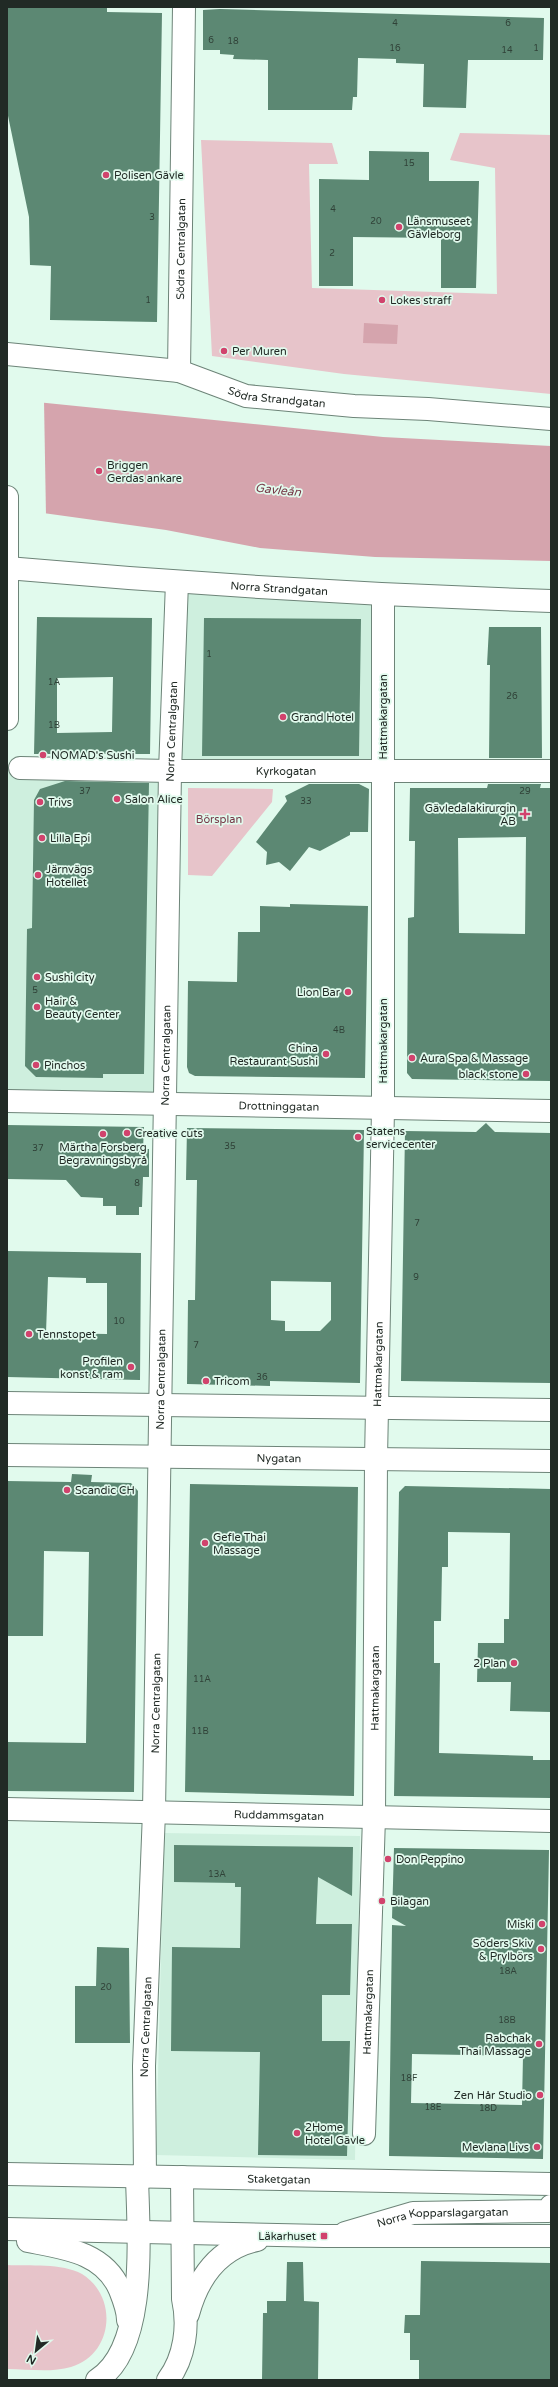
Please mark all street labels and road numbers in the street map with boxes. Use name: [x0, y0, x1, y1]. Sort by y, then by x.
street label: Södra Centralgatan: [174, 198, 188, 300]
street label: Södra Strandgatan: [226, 384, 326, 410]
street label: Norra Strandgatan: [230, 579, 328, 598]
street label: Hattmakargatan: [377, 674, 390, 760]
street label: Norra Centralgatan: [164, 681, 180, 782]
street label: Kyrkogatan: [256, 765, 316, 778]
street label: Hattmakargatan: [377, 998, 390, 1084]
street label: Norra Centralgatan: [159, 1005, 173, 1106]
street label: Drottninggatan: [239, 1099, 319, 1114]
street label: Hattmakargatan: [371, 1321, 386, 1407]
street label: Norra Centralgatan: [154, 1329, 168, 1430]
street label: Nygatan: [257, 1452, 301, 1465]
street label: Hattmakargatan: [368, 1645, 382, 1731]
street label: Norra Centralgatan: [149, 1653, 163, 1754]
street label: Ruddammsgatan: [234, 1808, 324, 1823]
street label: Hattmakargatan: [361, 1969, 376, 2055]
street label: Norra Centralgatan: [138, 1977, 155, 2077]
street label: Staketgatan: [247, 2172, 311, 2187]
street label: Norra Kopparslagargatan: [376, 2206, 509, 2230]

